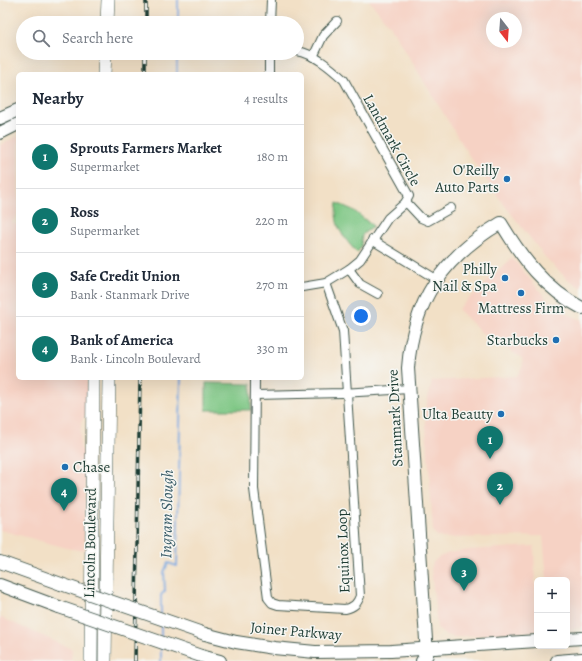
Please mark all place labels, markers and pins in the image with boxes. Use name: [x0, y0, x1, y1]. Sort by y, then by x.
place label: O'Reilly Auto Parts: [434, 160, 499, 197]
marker: O'Reilly Auto Parts: [502, 174, 512, 184]
place label: Philly Nail & Spa: [432, 259, 497, 296]
marker: Philly Nail & Spa: [500, 273, 510, 283]
marker: Mattress Firm: [516, 288, 526, 298]
place label: Mattress Firm: [478, 298, 565, 318]
place label: Starbucks: [487, 330, 548, 350]
marker: Starbucks: [551, 335, 561, 345]
place label: Ulta Beauty: [422, 404, 493, 424]
marker: Ulta Beauty: [496, 409, 506, 419]
pin: 1: [477, 426, 503, 459]
place label: Chase: [73, 457, 110, 477]
marker: Chase: [60, 462, 70, 472]
pin: 2: [487, 472, 513, 505]
pin: 4: [51, 478, 77, 511]
pin: 3: [451, 558, 477, 591]

